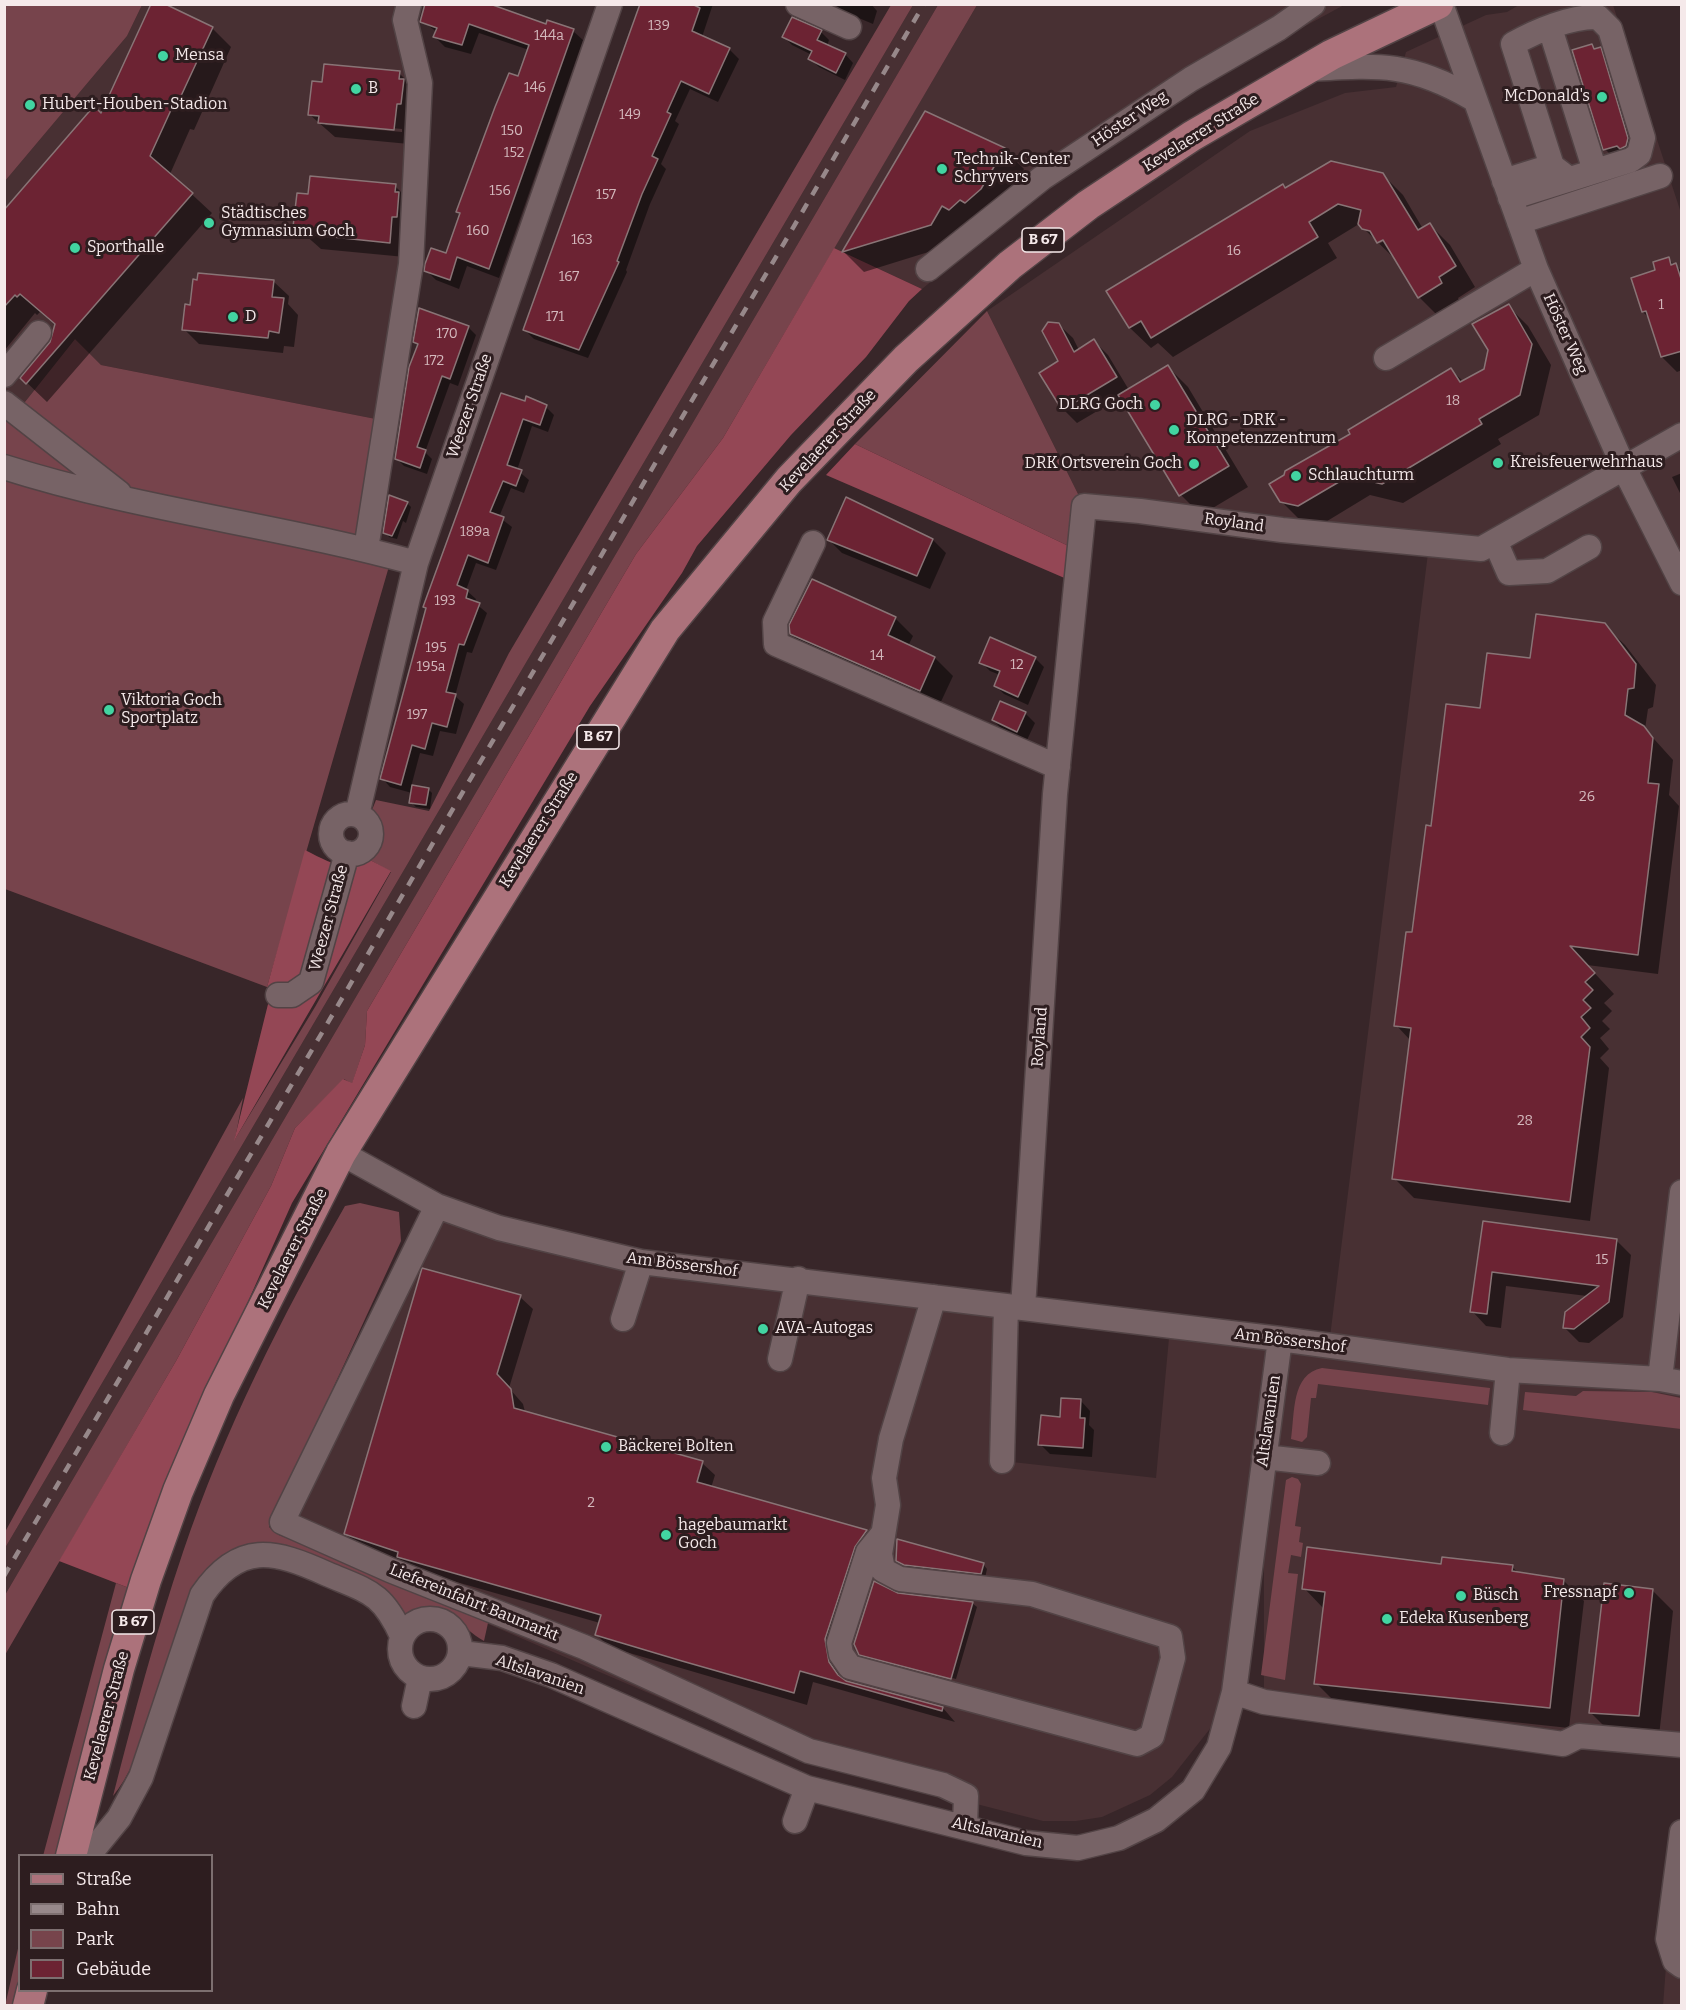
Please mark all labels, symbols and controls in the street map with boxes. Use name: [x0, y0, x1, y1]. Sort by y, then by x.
house number: 139: [648, 18, 670, 34]
house number: 144a: [534, 28, 564, 44]
place label: Mensa: [175, 46, 224, 66]
marker: Mensa: [156, 49, 170, 63]
place label: B: [368, 79, 378, 99]
house number: 146: [524, 80, 546, 96]
marker: B: [349, 82, 363, 96]
street label: Höster Weg: [1089, 87, 1171, 151]
place label: McDonald's: [1504, 87, 1590, 107]
street label: Kevelaerer Straße: [1139, 90, 1263, 176]
marker: McDonald's: [1595, 90, 1609, 104]
place label: Hubert-Houben-Stadion: [42, 95, 227, 115]
marker: Hubert-Houben-Stadion: [23, 98, 37, 112]
house number: 149: [619, 107, 641, 123]
house number: 150: [501, 123, 523, 139]
house number: 152: [504, 145, 524, 161]
place label: Technik-Center Schryvers: [954, 150, 1070, 188]
marker: Technik-Center Schryvers: [935, 162, 949, 176]
house number: 156: [489, 183, 511, 199]
house number: 157: [596, 187, 616, 203]
place label: Städtisches Gymnasium Goch: [221, 204, 355, 242]
marker: Städtisches Gymnasium Goch: [202, 216, 216, 230]
house number: 160: [467, 223, 489, 239]
road number: B 67: [1022, 228, 1064, 252]
house number: 163: [571, 232, 593, 248]
place label: Sporthalle: [87, 238, 164, 258]
marker: Sporthalle: [68, 241, 82, 255]
house number: 16: [1227, 243, 1241, 259]
house number: 167: [559, 269, 579, 285]
street label: Höster Weg: [1539, 290, 1591, 378]
house number: 1: [1658, 297, 1664, 313]
place label: D: [245, 307, 256, 327]
house number: 171: [546, 309, 564, 325]
marker: D: [226, 310, 240, 324]
house number: 170: [436, 326, 458, 342]
street label: Weezer Straße: [443, 351, 497, 461]
house number: 172: [424, 353, 444, 369]
street label: Kevelaerer Straße: [776, 386, 880, 496]
house number: 18: [1446, 393, 1460, 409]
place label: DLRG Goch: [1059, 395, 1143, 415]
marker: DLRG Goch: [1148, 398, 1162, 412]
place label: DLRG - DRK - Kompetenzzentrum: [1186, 411, 1336, 449]
marker: DLRG - DRK - Kompetenzzentrum: [1167, 423, 1181, 437]
place label: Kreisfeuerwehrhaus: [1510, 453, 1663, 473]
place label: DRK Ortsverein Goch: [1024, 454, 1182, 474]
marker: Kreisfeuerwehrhaus: [1491, 456, 1505, 470]
marker: DRK Ortsverein Goch: [1187, 457, 1201, 471]
place label: Schlauchturm: [1308, 466, 1414, 486]
marker: Schlauchturm: [1289, 469, 1303, 483]
street label: Royland: [1203, 509, 1265, 537]
house number: 189a: [460, 524, 490, 540]
house number: 193: [434, 593, 456, 609]
house number: 195: [425, 640, 447, 656]
house number: 14: [870, 648, 884, 664]
house number: 12: [1010, 657, 1024, 673]
house number: 195a: [416, 659, 446, 675]
place label: Viktoria Goch Sportplatz: [121, 691, 222, 729]
marker: Viktoria Goch Sportplatz: [102, 703, 116, 717]
house number: 197: [407, 707, 427, 723]
road number: B 67: [577, 725, 619, 749]
street label: Kevelaerer Straße: [496, 768, 582, 892]
house number: 26: [1579, 789, 1595, 805]
street label: Weezer Straße: [306, 863, 352, 973]
street label: Royland: [1028, 1006, 1052, 1068]
house number: 28: [1517, 1113, 1533, 1129]
street label: Kevelaerer Straße: [254, 1185, 332, 1313]
street label: Am Bössershof: [625, 1249, 739, 1281]
house number: 15: [1595, 1252, 1609, 1268]
place label: AVA-Autogas: [775, 1319, 873, 1339]
marker: AVA-Autogas: [756, 1322, 770, 1336]
street label: Am Bössershof: [1233, 1325, 1347, 1357]
street label: Altslavanien: [1253, 1374, 1285, 1468]
place label: Bäckerei Bolten: [618, 1437, 734, 1457]
marker: Bäckerei Bolten: [599, 1440, 613, 1454]
house number: 2: [587, 1495, 595, 1511]
place label: hagebaumarkt Goch: [678, 1516, 788, 1554]
marker: hagebaumarkt Goch: [659, 1528, 673, 1542]
street label: Liefereinfahrt Baumarkt: [387, 1560, 561, 1646]
place label: Fressnapf: [1544, 1583, 1617, 1603]
place label: Büsch: [1473, 1586, 1518, 1606]
marker: Fressnapf: [1622, 1586, 1636, 1600]
marker: Büsch: [1454, 1589, 1468, 1603]
place label: Edeka Kusenberg: [1399, 1609, 1528, 1629]
road number: B 67: [112, 1610, 154, 1634]
marker: Edeka Kusenberg: [1380, 1612, 1394, 1626]
street label: Kevelaerer Straße: [81, 1649, 133, 1783]
street label: Altslavanien: [493, 1651, 587, 1699]
street label: Altslavanien: [950, 1813, 1044, 1853]
legend: [18, 1854, 213, 1992]
text: Straße: [76, 1868, 132, 1890]
text: Bahn: [76, 1898, 120, 1920]
text: Park: [76, 1928, 114, 1950]
text: Gebäude: [76, 1958, 151, 1980]

